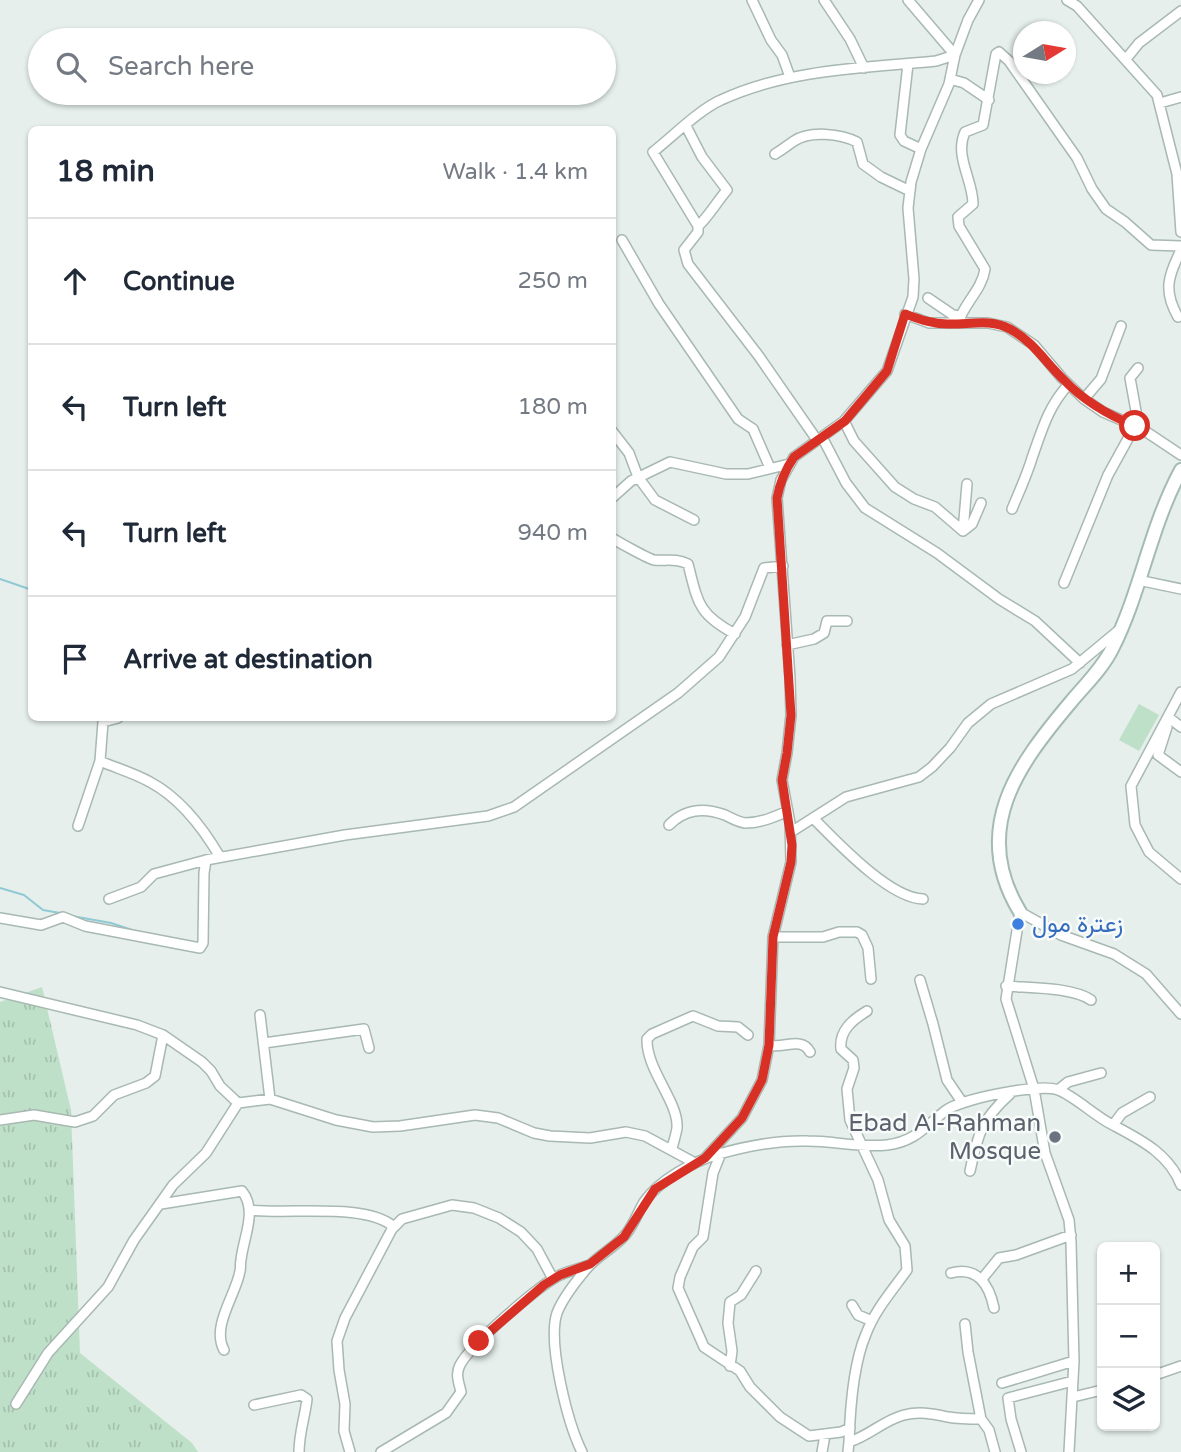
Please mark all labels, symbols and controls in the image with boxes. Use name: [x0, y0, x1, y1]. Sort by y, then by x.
north arrow: [1013, 21, 1076, 84]
search box: [28, 28, 616, 105]
icon: search: [52, 48, 90, 86]
text: Search here: [108, 51, 254, 82]
text: 18 min: [56, 153, 155, 190]
text: Walk · 1.4 km: [443, 158, 588, 186]
icon: ahead: [56, 262, 94, 300]
text: Continue: [123, 266, 235, 297]
text: 250 m: [518, 267, 588, 295]
icon: left: [56, 388, 94, 426]
text: Turn left: [123, 392, 226, 423]
text: 180 m: [518, 393, 588, 421]
route start: [1119, 410, 1150, 441]
icon: left: [56, 514, 94, 552]
text: Turn left: [123, 518, 226, 549]
text: 940 m: [518, 519, 588, 547]
icon: arrive: [56, 640, 94, 678]
text: Arrive at destination: [123, 644, 373, 675]
place label: زعترة مول: [1032, 910, 1123, 939]
marker: زعترة مول: [1010, 916, 1026, 932]
place label: Ebad Al-Rahman Mosque: [848, 1109, 1041, 1166]
marker: Ebad Al-Rahman Mosque: [1047, 1129, 1063, 1145]
map controls: [1097, 1242, 1160, 1431]
button: +: [1097, 1242, 1160, 1305]
button: −: [1097, 1305, 1160, 1368]
route end: [463, 1325, 494, 1356]
button: layers: [1097, 1368, 1160, 1431]

